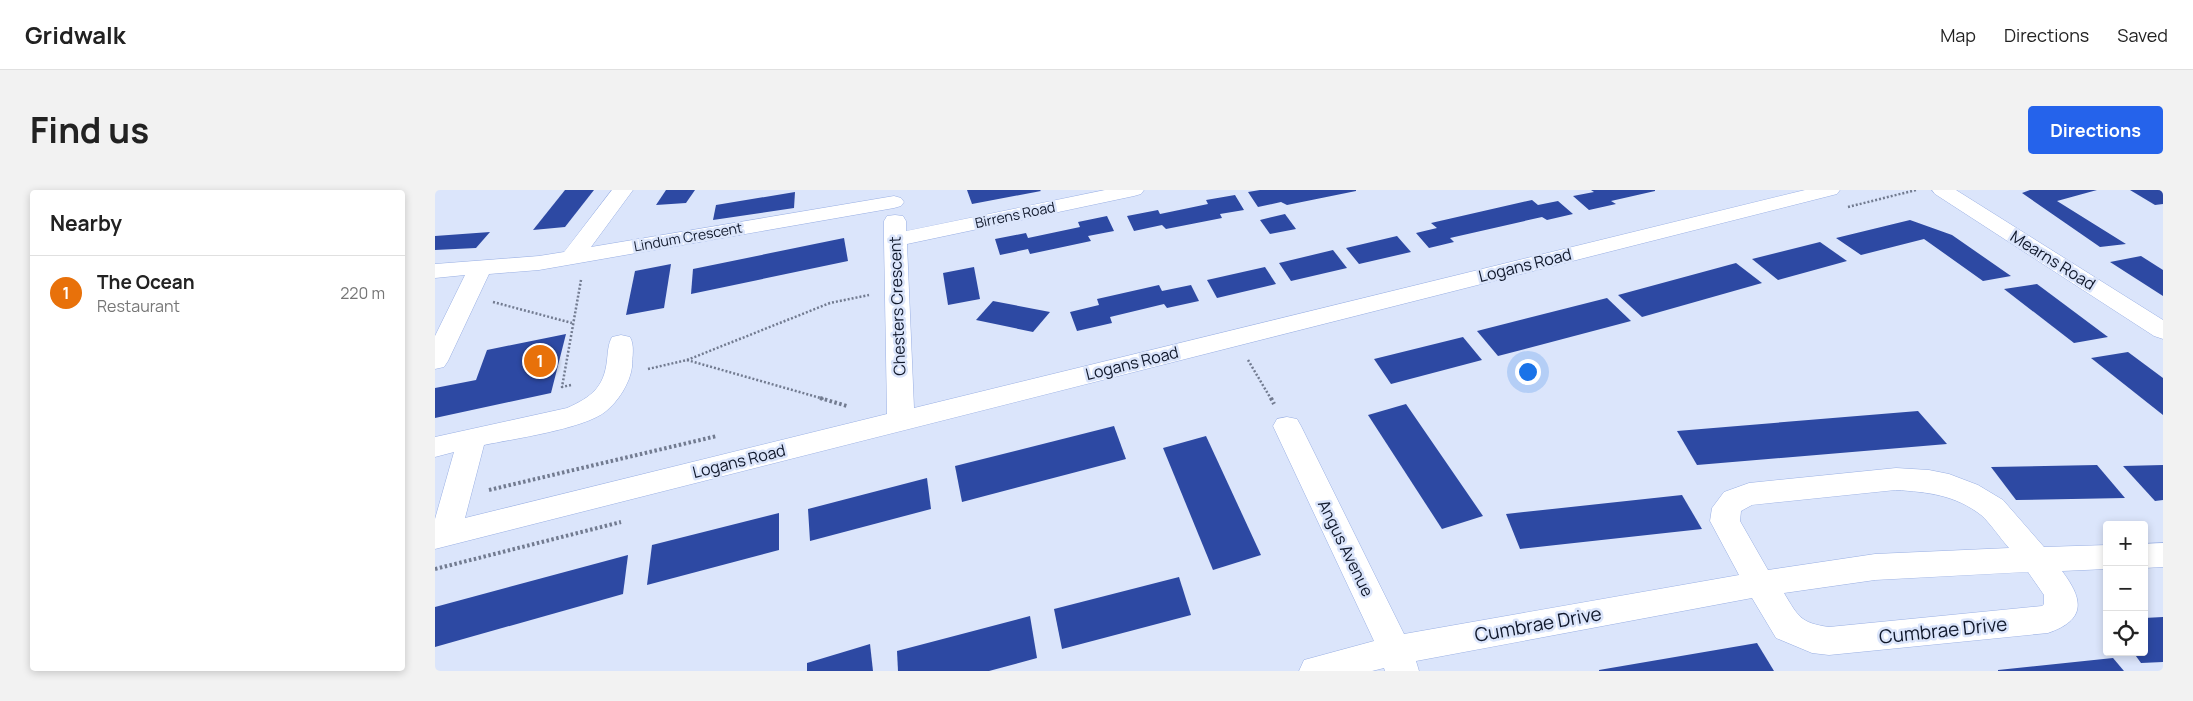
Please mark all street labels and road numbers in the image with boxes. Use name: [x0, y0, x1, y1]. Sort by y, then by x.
street label: Birrens Road: [973, 197, 1057, 232]
street label: Lindum Crescent: [632, 218, 744, 255]
street label: Mearns Road: [2006, 225, 2100, 295]
street label: Chesters Crescent: [884, 236, 910, 376]
street label: Logans Road: [1476, 243, 1574, 287]
street label: Logans Road: [1083, 341, 1181, 385]
street label: Logans Road: [690, 439, 788, 483]
street label: Angus Avenue: [1313, 496, 1379, 600]
street label: Cumbrae Drive: [1472, 600, 1604, 648]
street label: Cumbrae Drive: [1878, 610, 2008, 650]

